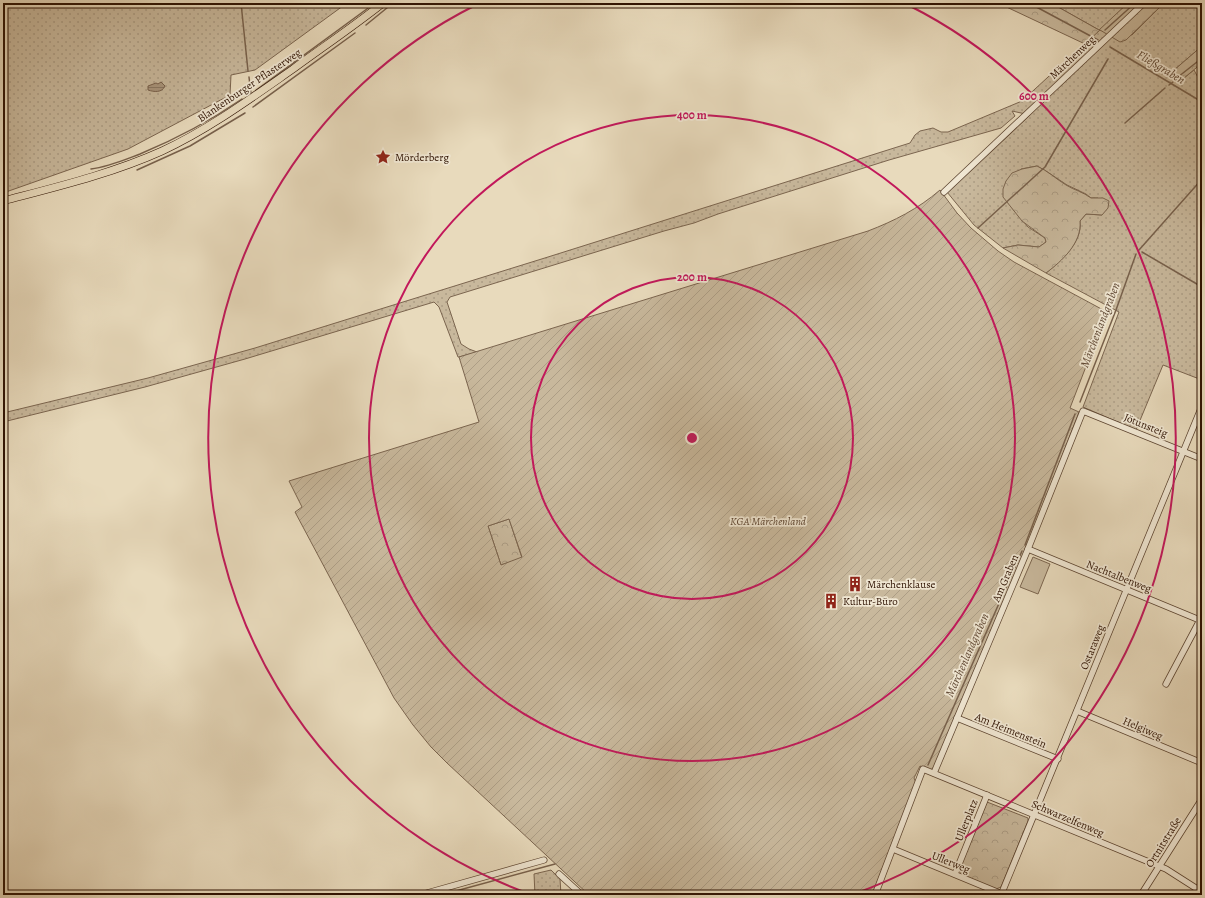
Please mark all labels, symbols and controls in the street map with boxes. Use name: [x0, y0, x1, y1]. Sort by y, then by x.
street label: Märchenweg: [1046, 32, 1099, 83]
street label: Blankenburger Pflasterweg: [195, 45, 304, 126]
water label: Fließgraben: [1134, 46, 1188, 88]
text: 600 m: [1019, 88, 1049, 104]
text: 400 m: [677, 107, 707, 123]
place icon: Mörderberg: [374, 148, 392, 166]
place label: Mörderberg: [395, 150, 449, 165]
text: 200 m: [677, 269, 707, 285]
water label: Märchenlandgraben: [1076, 280, 1124, 370]
street label: Jötunsteig: [1122, 410, 1170, 441]
centre of rings: [685, 431, 699, 445]
park label: KGA Märchenland: [730, 514, 806, 529]
street label: Am Graben: [988, 552, 1022, 605]
street label: Nachtalbenweg: [1084, 557, 1154, 597]
building icon: Märchenklause: [846, 575, 864, 593]
place label: Märchenklause: [867, 577, 936, 592]
building icon: Kultur-Büro: [822, 592, 840, 610]
place label: Kultur-Büro: [843, 594, 898, 609]
water label: Märchenlandgraben: [941, 611, 993, 699]
street label: Ostaraweg: [1077, 622, 1109, 672]
street label: Am Heimenstein: [972, 709, 1049, 752]
street label: Helgiweg: [1120, 713, 1166, 744]
street label: Schwarzelfenweg: [1029, 796, 1107, 841]
street label: Ullerplatz: [951, 797, 982, 844]
street label: Ortnitstraße: [1142, 814, 1185, 870]
street label: Ullerweg: [929, 848, 973, 877]

